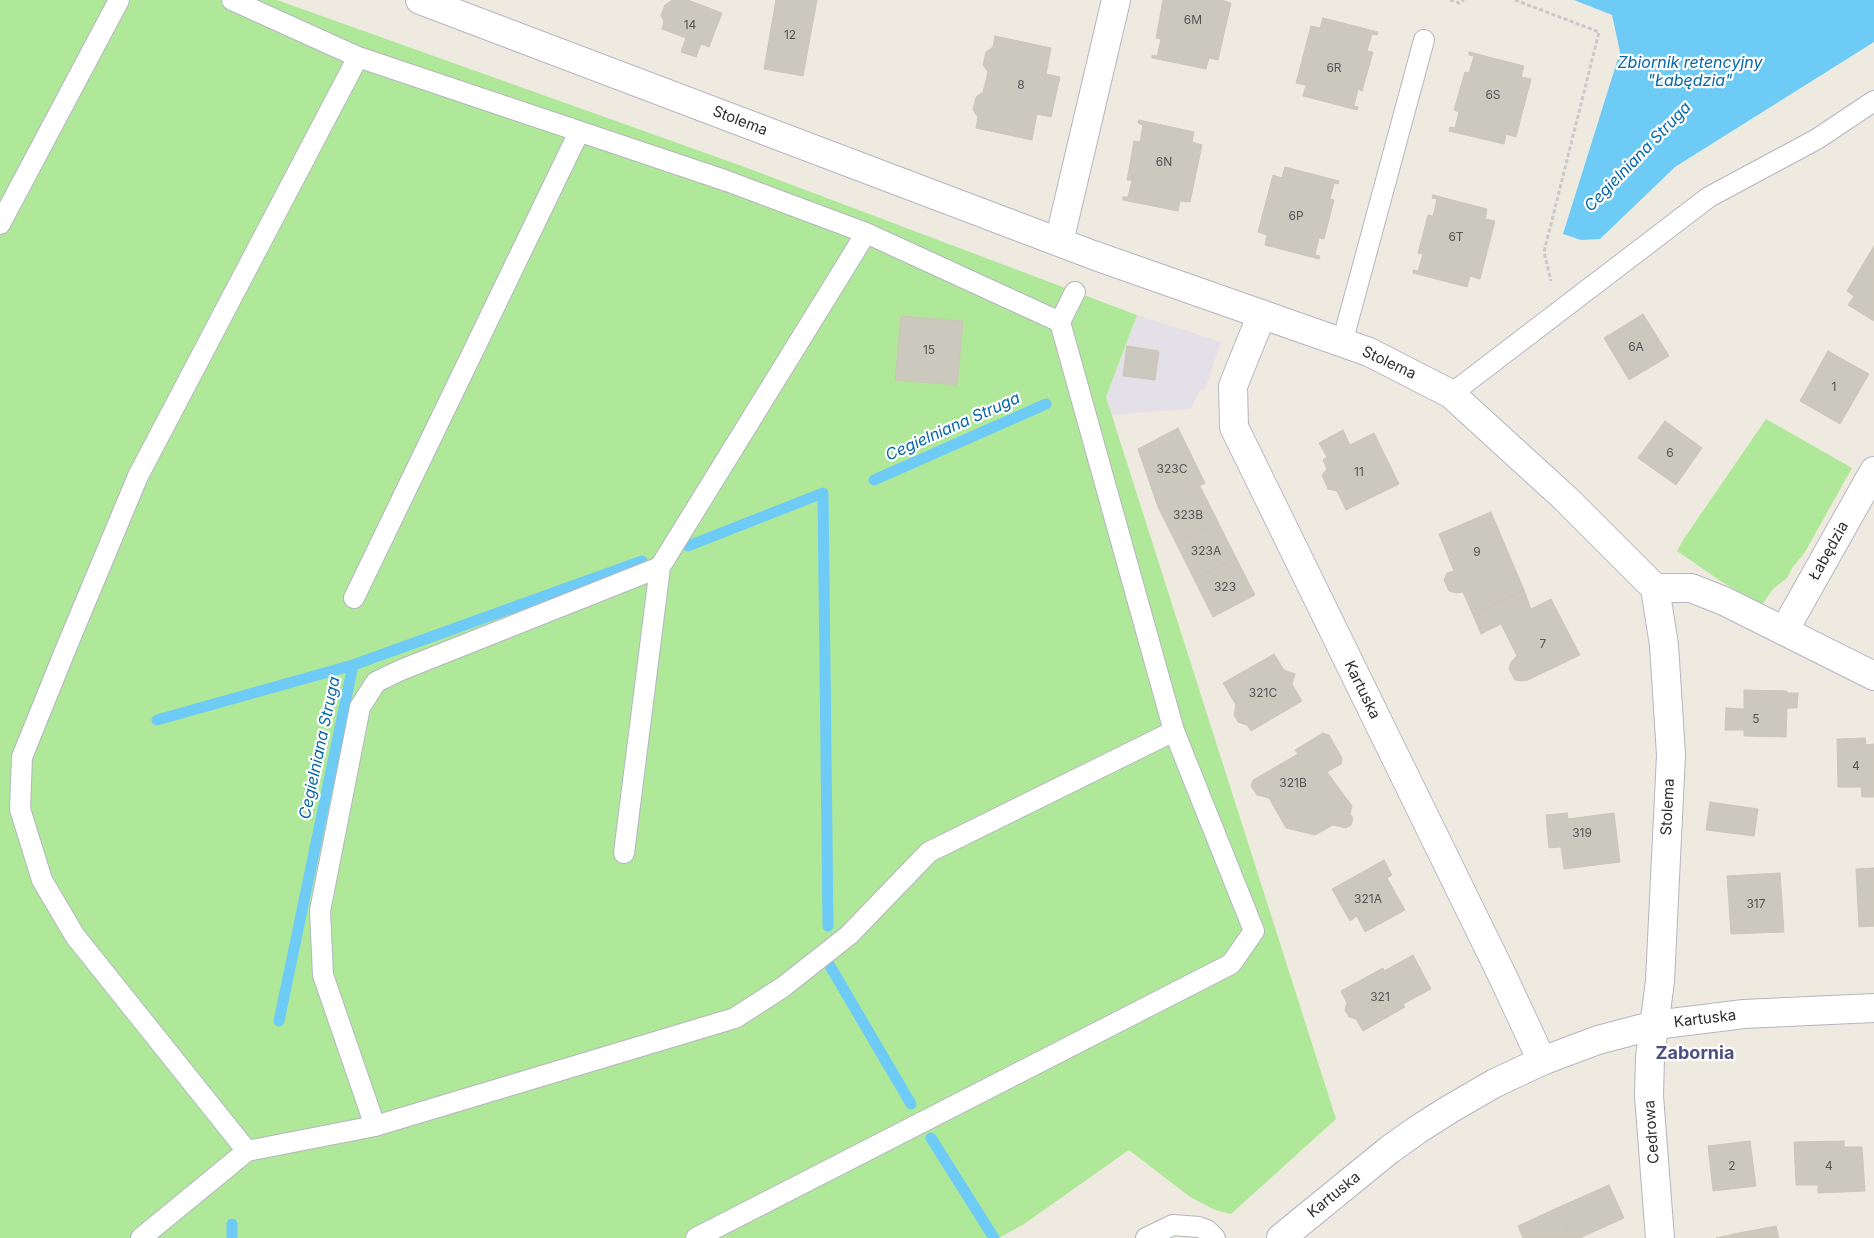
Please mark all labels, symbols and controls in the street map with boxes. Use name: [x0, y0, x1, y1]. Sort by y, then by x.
house number: 6M: [1184, 13, 1202, 27]
house number: 14: [684, 18, 696, 32]
house number: 12: [784, 28, 796, 42]
water label: Zbiornik retencyjny "Łabędzia": [1618, 53, 1762, 91]
house number: 6R: [1326, 61, 1342, 75]
house number: 8: [1017, 78, 1025, 92]
house number: 6S: [1485, 88, 1501, 102]
water label: Cegielniana Struga: [1581, 98, 1695, 216]
street label: Stolema: [710, 102, 770, 140]
house number: 6N: [1156, 155, 1172, 169]
house number: 6P: [1288, 209, 1304, 223]
house number: 6T: [1448, 230, 1464, 244]
house number: 6A: [1628, 340, 1644, 354]
house number: 15: [923, 343, 935, 357]
street label: Stolema: [1359, 343, 1419, 383]
house number: 1: [1832, 380, 1836, 394]
water label: Cegielniana Struga: [883, 389, 1023, 465]
house number: 6: [1666, 446, 1674, 460]
house number: 323C: [1157, 462, 1187, 476]
house number: 11: [1354, 465, 1364, 479]
house number: 323B: [1173, 508, 1203, 522]
street label: Łabędzia: [1805, 518, 1853, 584]
house number: 323A: [1191, 544, 1221, 558]
house number: 9: [1473, 545, 1481, 559]
house number: 323: [1214, 580, 1236, 594]
house number: 7: [1540, 637, 1546, 651]
street label: Kartuska: [1340, 658, 1384, 722]
water label: Cegielniana Struga: [296, 675, 344, 821]
house number: 321C: [1249, 686, 1277, 700]
house number: 5: [1752, 712, 1760, 726]
house number: 4: [1852, 759, 1860, 773]
house number: 321B: [1279, 776, 1307, 790]
street label: Stolema: [1658, 778, 1678, 836]
house number: 319: [1572, 826, 1592, 840]
house number: 321A: [1354, 892, 1382, 906]
house number: 317: [1746, 897, 1766, 911]
house number: 321: [1370, 990, 1390, 1004]
street label: Kartuska: [1673, 1006, 1737, 1032]
district label: Zabornia: [1656, 1043, 1734, 1065]
street label: Cedrowa: [1641, 1100, 1663, 1164]
house number: 2: [1728, 1159, 1736, 1173]
house number: 4: [1825, 1159, 1833, 1173]
street label: Kartuska: [1304, 1168, 1364, 1222]

